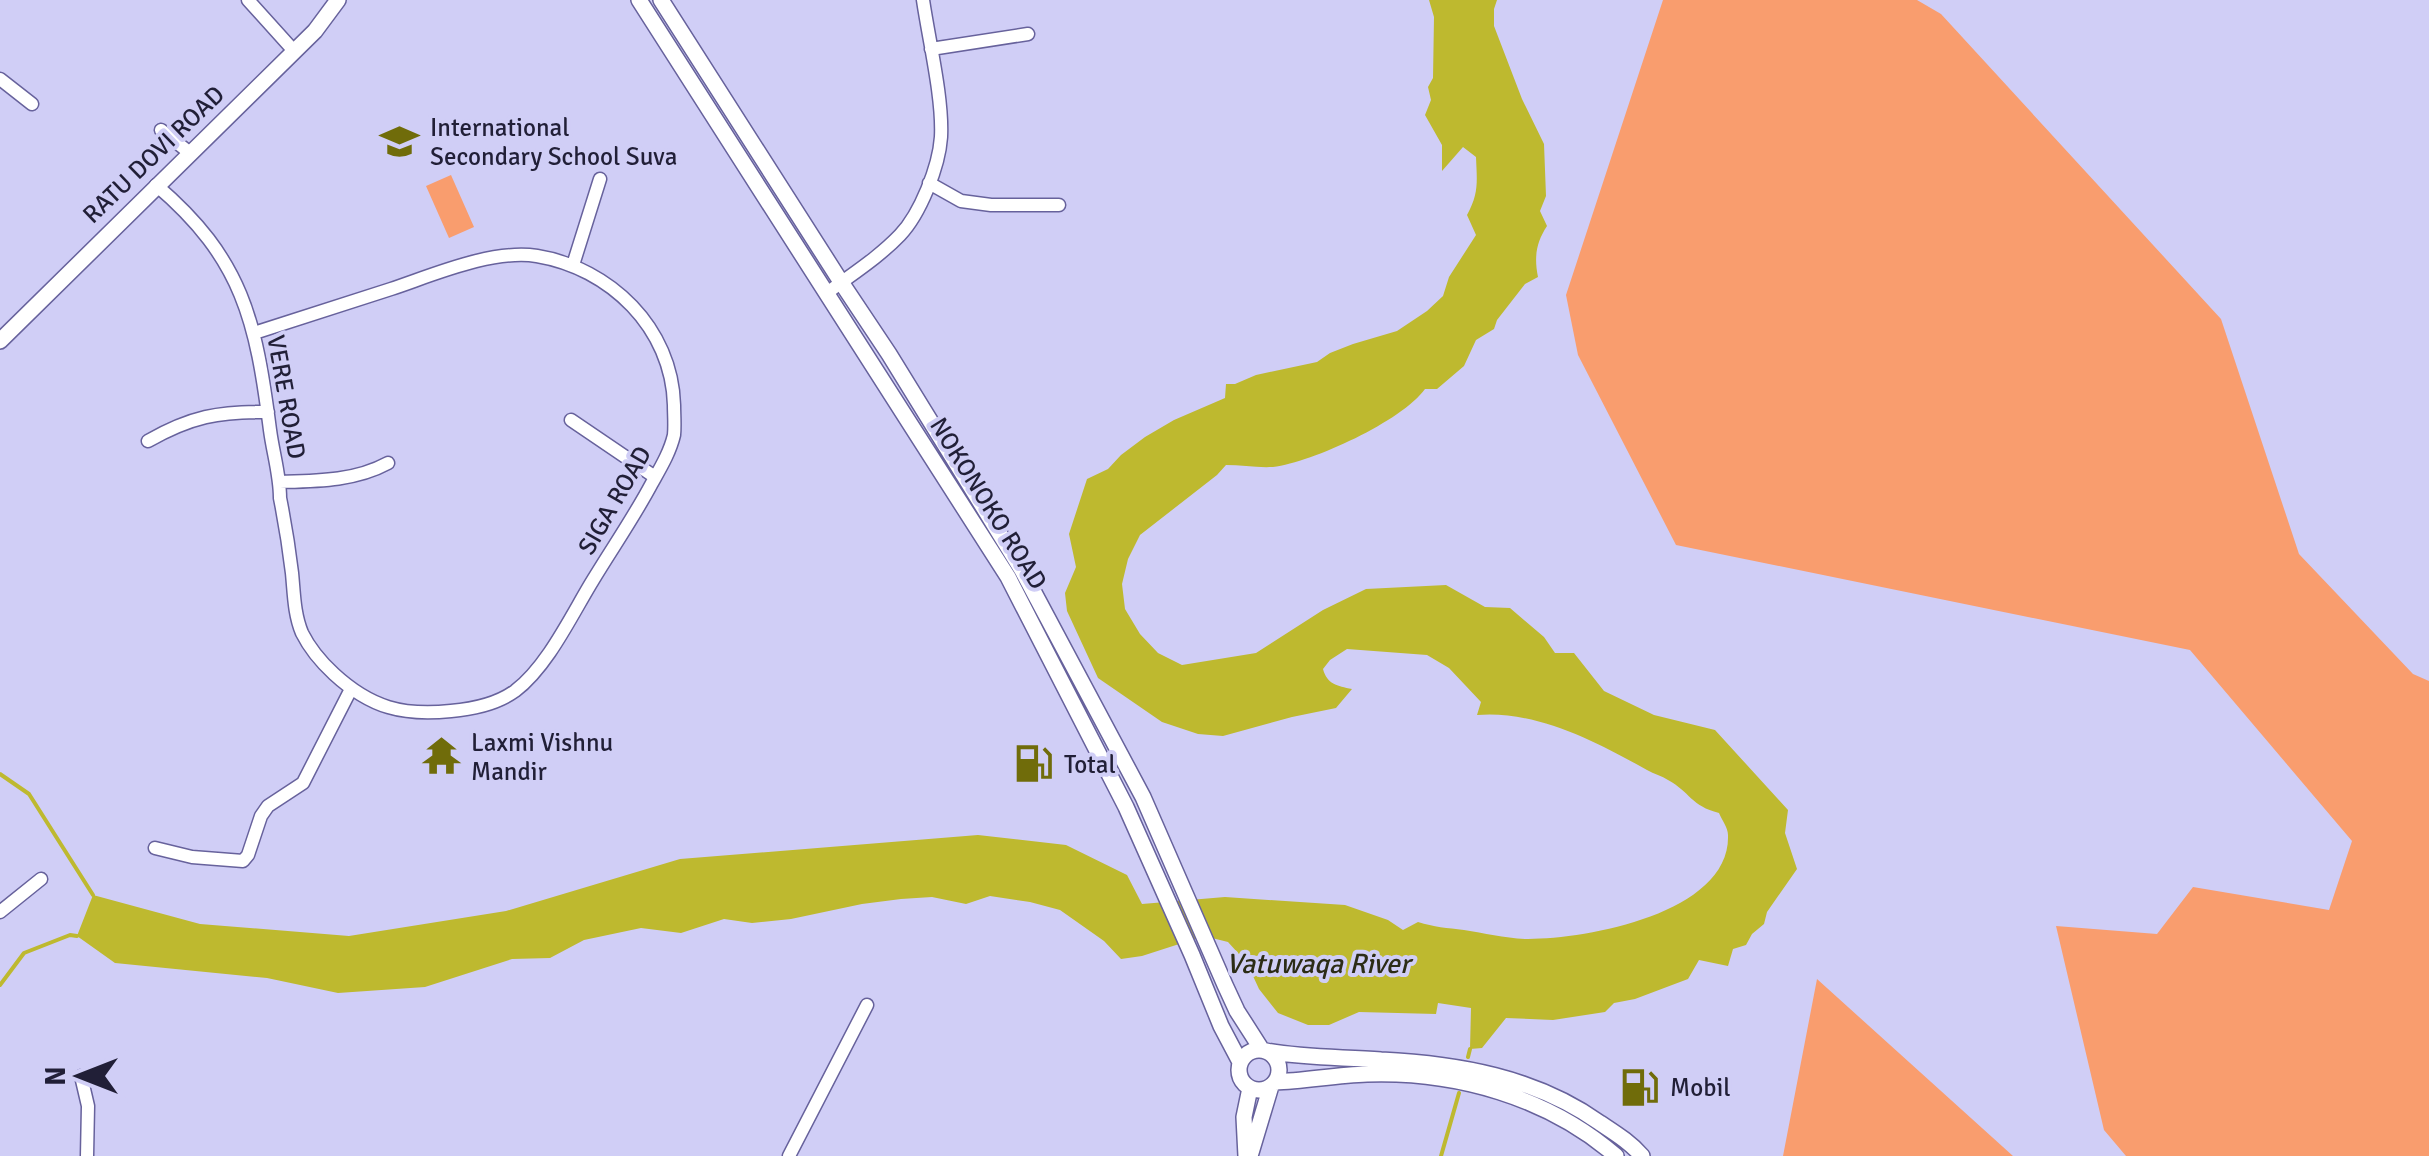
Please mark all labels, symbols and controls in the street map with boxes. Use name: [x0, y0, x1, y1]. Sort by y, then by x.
street label: RATU DOVI ROAD: [76, 79, 231, 230]
place label: International Secondary School Suva: [430, 112, 677, 172]
school or university icon: International Secondary School Suva: [379, 120, 421, 162]
street label: VERE ROAD: [260, 333, 313, 462]
street label: NOKONOKO ROAD: [923, 412, 1054, 595]
street label: SIGA ROAD: [571, 440, 658, 560]
place label: Laxmi Vishnu Mandir: [471, 727, 613, 787]
temple icon: Laxmi Vishnu Mandir: [420, 735, 462, 777]
fuel station icon: Total: [1013, 743, 1055, 785]
place label: Total: [1064, 749, 1116, 780]
water label: Vatuwaqa River: [1226, 947, 1414, 981]
north arrow: [30, 1026, 130, 1126]
text: N: [39, 1066, 73, 1086]
fuel station icon: Mobil: [1619, 1066, 1661, 1108]
place label: Mobil: [1670, 1072, 1731, 1103]

